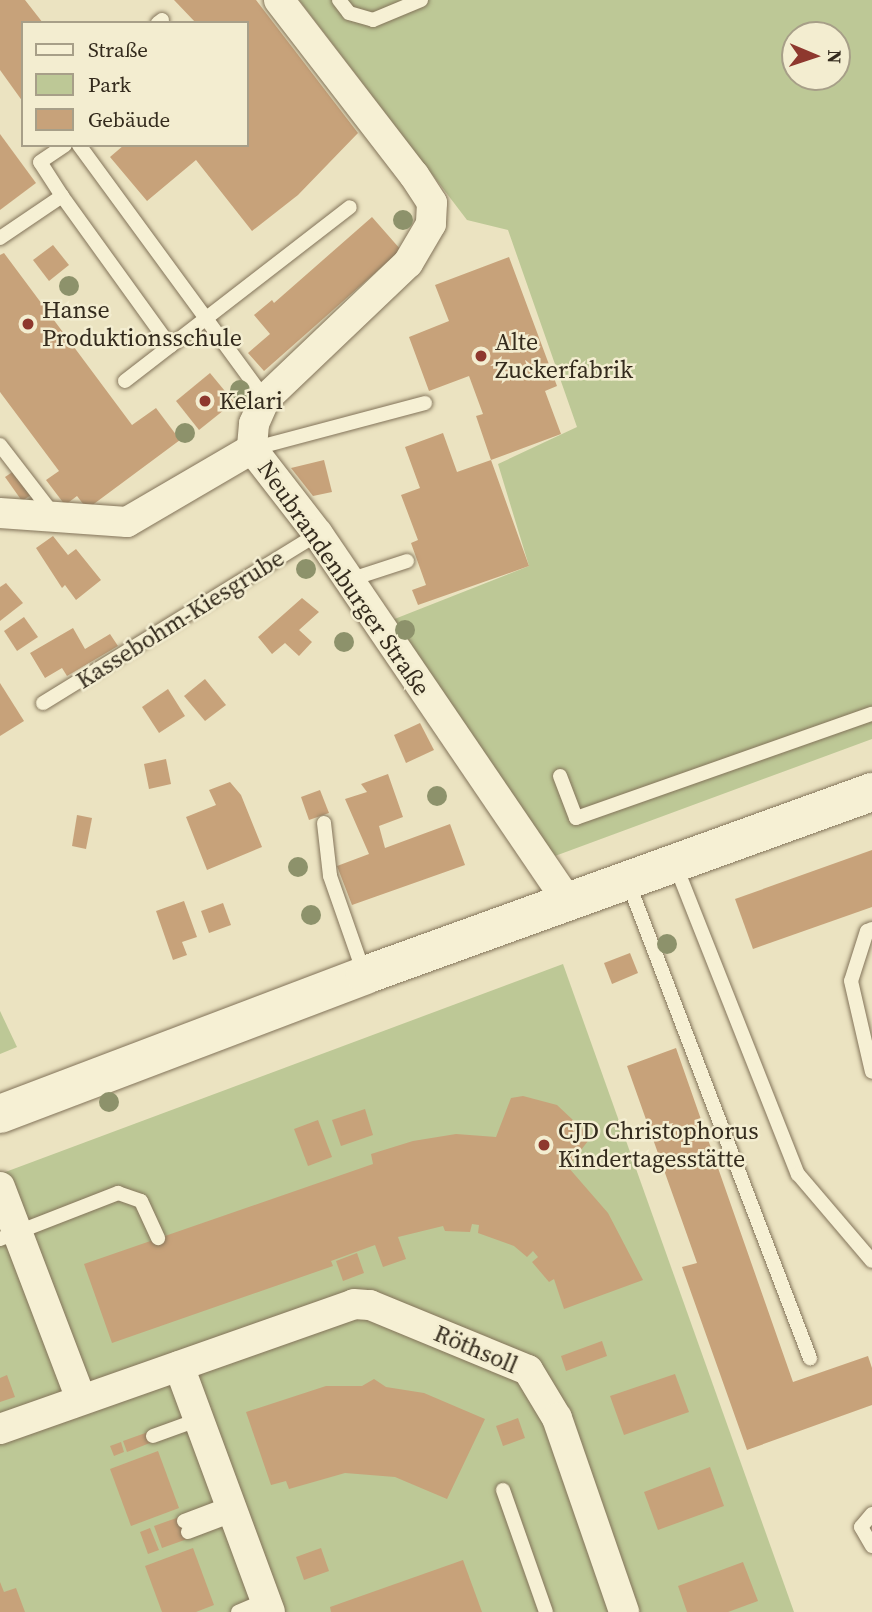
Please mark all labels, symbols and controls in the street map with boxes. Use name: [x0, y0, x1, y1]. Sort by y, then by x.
legend: [21, 21, 248, 147]
north arrow: [781, 21, 851, 91]
text: Straße: [88, 35, 148, 64]
text: N: [822, 49, 848, 64]
text: Park: [88, 70, 131, 99]
text: Gebäude: [88, 105, 170, 134]
place label: Hanse Produktionsschule: [42, 296, 242, 352]
marker: Hanse Produktionsschule: [20, 316, 36, 332]
place label: Alte Zuckerfabrik: [495, 328, 633, 384]
marker: Alte Zuckerfabrik: [473, 348, 489, 364]
place label: Kelari: [219, 387, 283, 415]
marker: Kelari: [197, 393, 213, 409]
street label: Neubrandenburger Straße: [252, 455, 436, 701]
street label: Kassebohm-Kiesgrube: [71, 543, 289, 695]
place label: CJD Christophorus Kindertagesstätte: [558, 1117, 759, 1173]
marker: CJD Christophorus Kindertagesstätte: [536, 1137, 552, 1153]
street label: Röthsoll: [430, 1319, 522, 1379]

